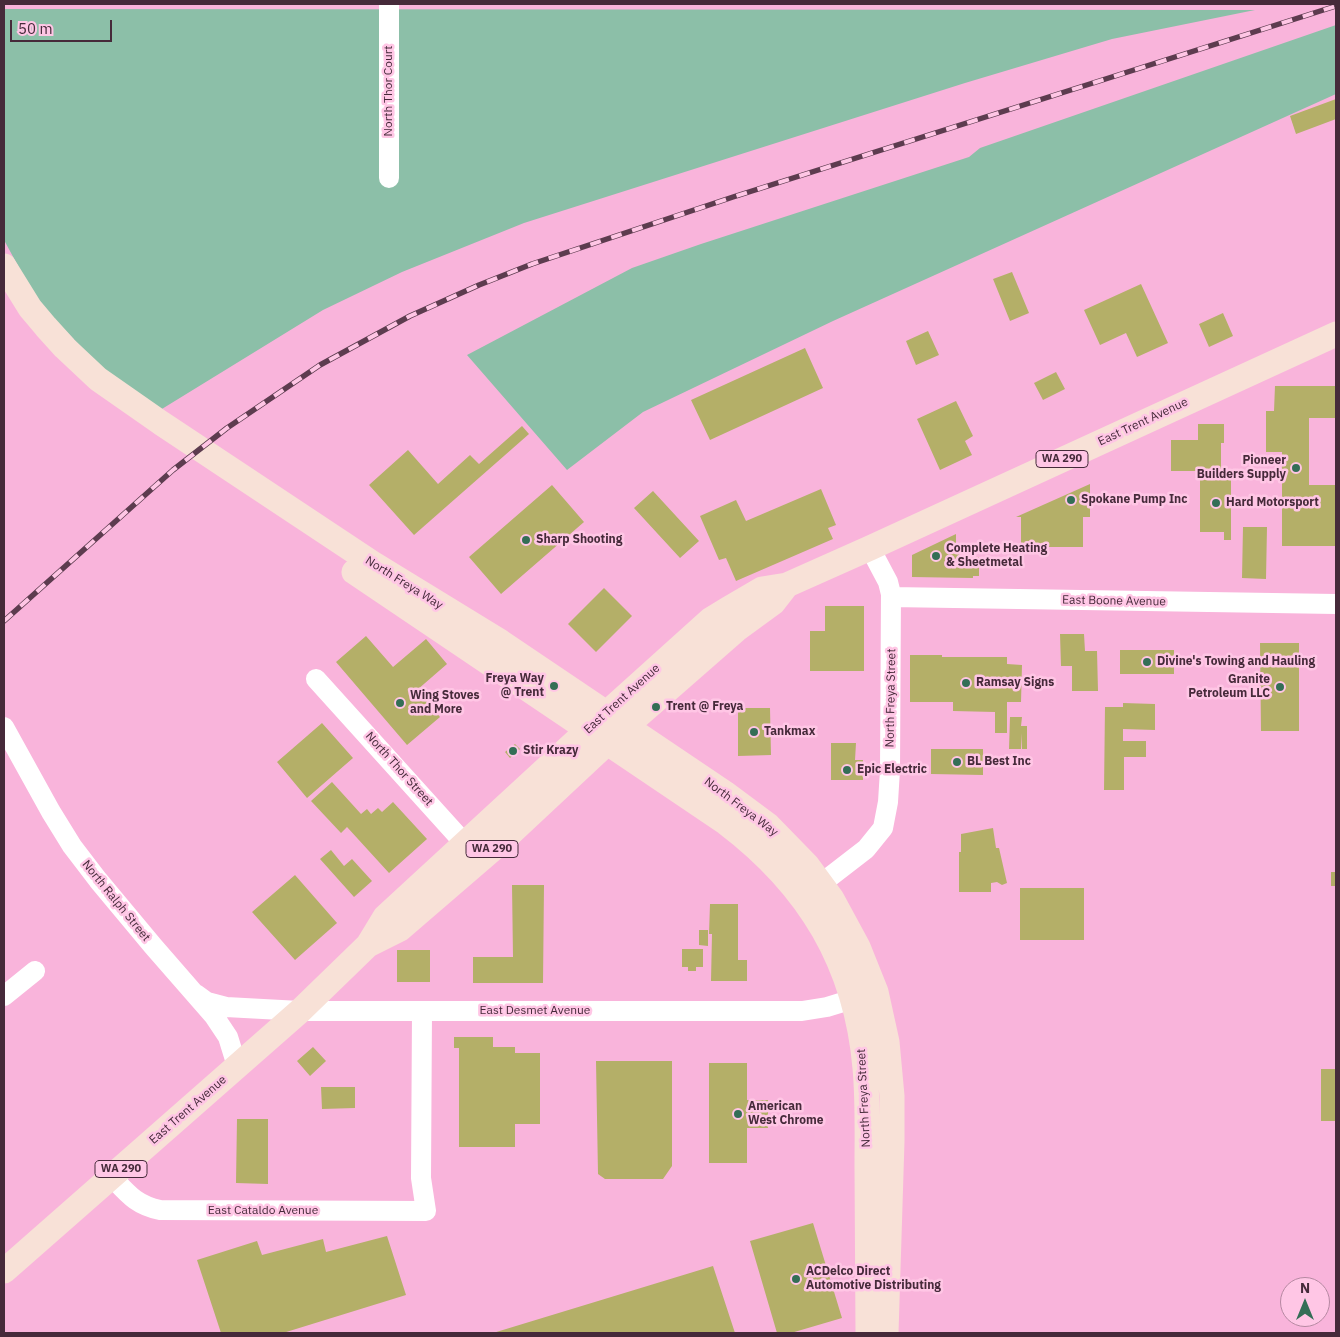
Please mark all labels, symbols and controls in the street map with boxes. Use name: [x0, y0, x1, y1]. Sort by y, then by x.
scale bar: [12, 10, 115, 42]
text: 50 m: [18, 19, 53, 38]
street label: North Thor Court: [382, 46, 396, 136]
street label: East Trent Avenue: [1096, 395, 1190, 449]
road number: WA 290: [1036, 450, 1088, 468]
place label: Pioneer Builders Supply: [1197, 454, 1286, 482]
marker: Pioneer Builders Supply: [1290, 462, 1302, 474]
place label: Spokane Pump Inc: [1081, 493, 1187, 507]
marker: Spokane Pump Inc: [1065, 494, 1077, 506]
place label: Hard Motorsport: [1226, 496, 1319, 510]
marker: Hard Motorsport: [1210, 497, 1222, 509]
place label: Sharp Shooting: [536, 533, 622, 547]
marker: Sharp Shooting: [520, 534, 532, 546]
place label: Complete Heating & Sheetmetal: [946, 542, 1047, 570]
marker: Complete Heating & Sheetmetal: [930, 550, 942, 562]
street label: North Freya Way: [363, 553, 445, 613]
street label: East Boone Avenue: [1062, 593, 1166, 609]
street label: North Freya Street: [883, 648, 899, 748]
place label: Divine's Towing and Hauling: [1157, 655, 1315, 669]
marker: Divine's Towing and Hauling: [1141, 656, 1153, 668]
street label: East Trent Avenue: [581, 661, 663, 737]
place label: Freya Way @ Trent: [486, 672, 544, 700]
place label: Granite Petroleum LLC: [1188, 673, 1270, 701]
place label: Ramsay Signs: [976, 676, 1054, 690]
marker: Ramsay Signs: [960, 677, 972, 689]
marker: Freya Way @ Trent: [548, 680, 560, 692]
marker: Granite Petroleum LLC: [1274, 681, 1286, 693]
place label: Wing Stoves and More: [410, 689, 480, 717]
marker: Wing Stoves and More: [394, 697, 406, 709]
place label: Trent @ Freya: [666, 700, 743, 714]
marker: Trent @ Freya: [650, 701, 662, 713]
place label: Tankmax: [764, 725, 815, 739]
marker: Tankmax: [748, 726, 760, 738]
street label: North Thor Street: [362, 729, 436, 809]
place label: Stir Krazy: [523, 744, 578, 758]
marker: Stir Krazy: [507, 745, 519, 757]
place label: BL Best Inc: [967, 755, 1031, 769]
marker: BL Best Inc: [951, 756, 963, 768]
place label: Epic Electric: [857, 763, 927, 777]
marker: Epic Electric: [841, 764, 853, 776]
street label: North Freya Way: [701, 775, 781, 839]
road number: WA 290: [466, 841, 518, 858]
street label: North Ralph Street: [79, 858, 153, 944]
street label: East Desmet Avenue: [480, 1004, 590, 1018]
street label: North Freya Street: [854, 1048, 874, 1148]
street label: East Trent Avenue: [147, 1073, 229, 1147]
place label: American West Chrome: [748, 1100, 823, 1128]
marker: American West Chrome: [732, 1108, 744, 1120]
road number: WA 290: [95, 1160, 147, 1178]
street label: East Cataldo Avenue: [208, 1204, 318, 1218]
place label: ACDelco Direct Automotive Distributing: [806, 1265, 941, 1293]
marker: ACDelco Direct Automotive Distributing: [790, 1273, 802, 1285]
north arrow: [1280, 1277, 1330, 1327]
text: N: [1300, 1279, 1310, 1297]

